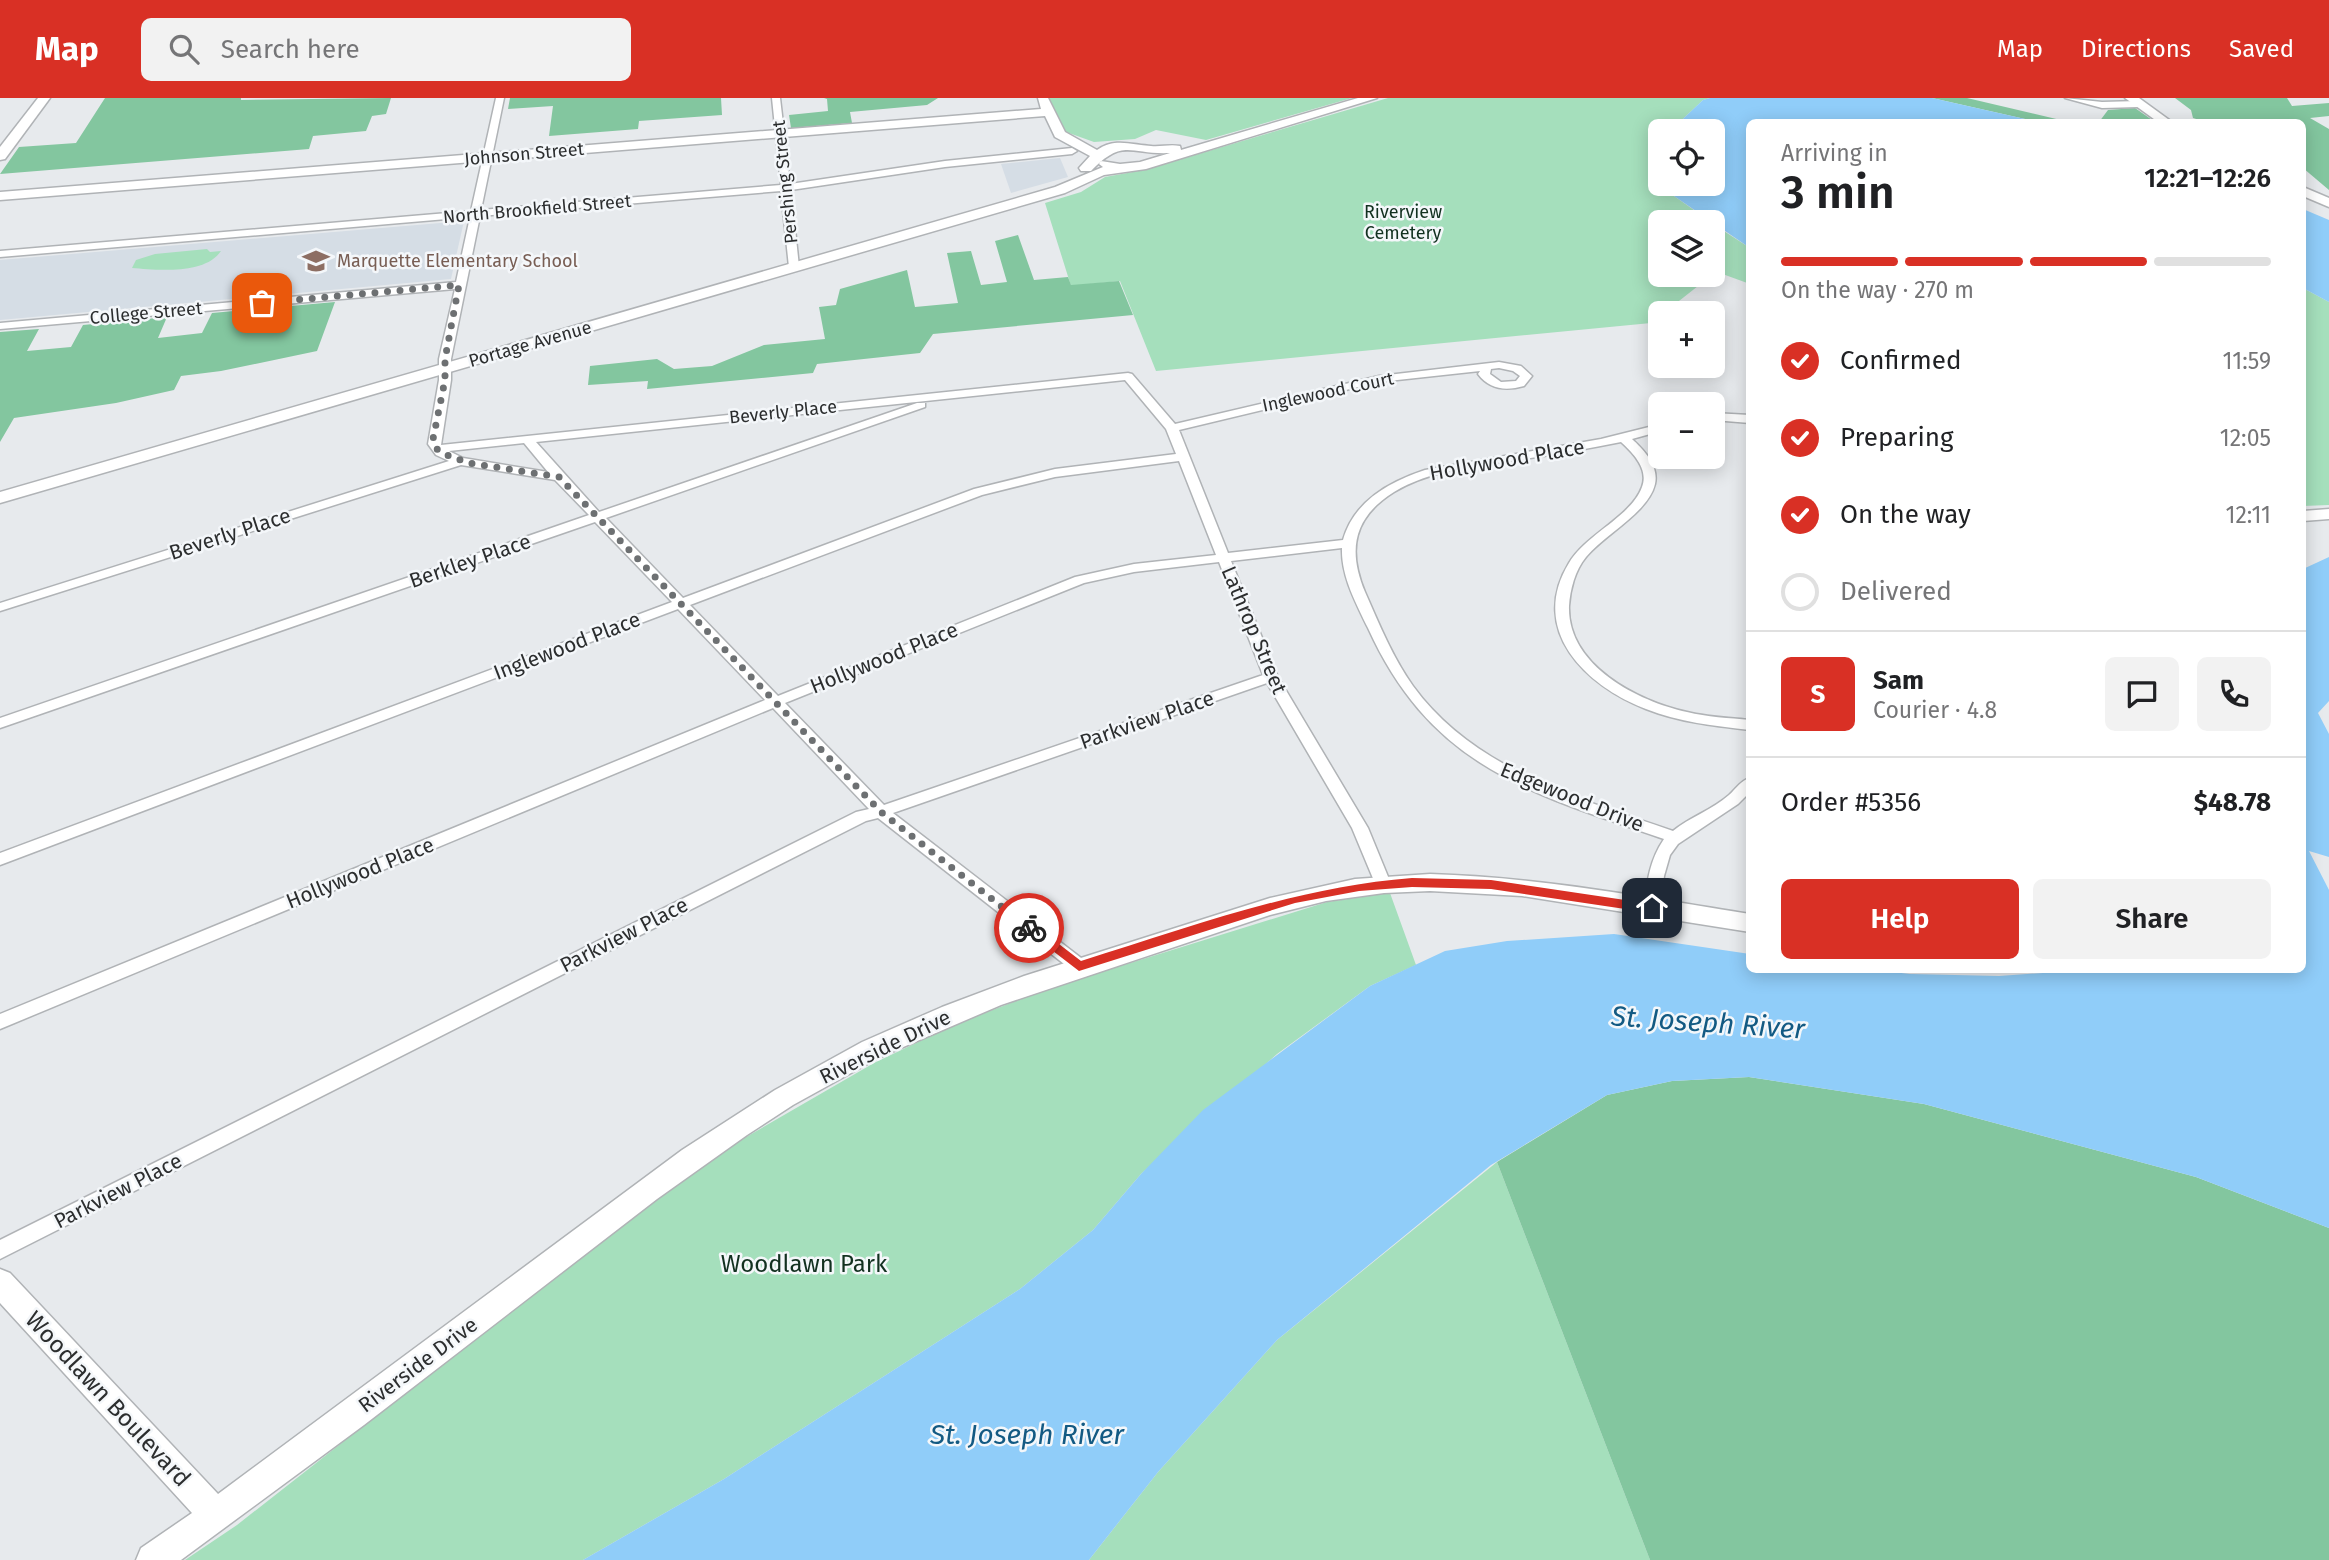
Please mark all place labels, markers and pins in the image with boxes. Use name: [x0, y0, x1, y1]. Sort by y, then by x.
school or university icon: Marquette Elementary School: [301, 246, 331, 276]
place label: Marquette Elementary School: [337, 250, 578, 272]
pin: [232, 273, 292, 333]
pin: [1622, 878, 1682, 938]

